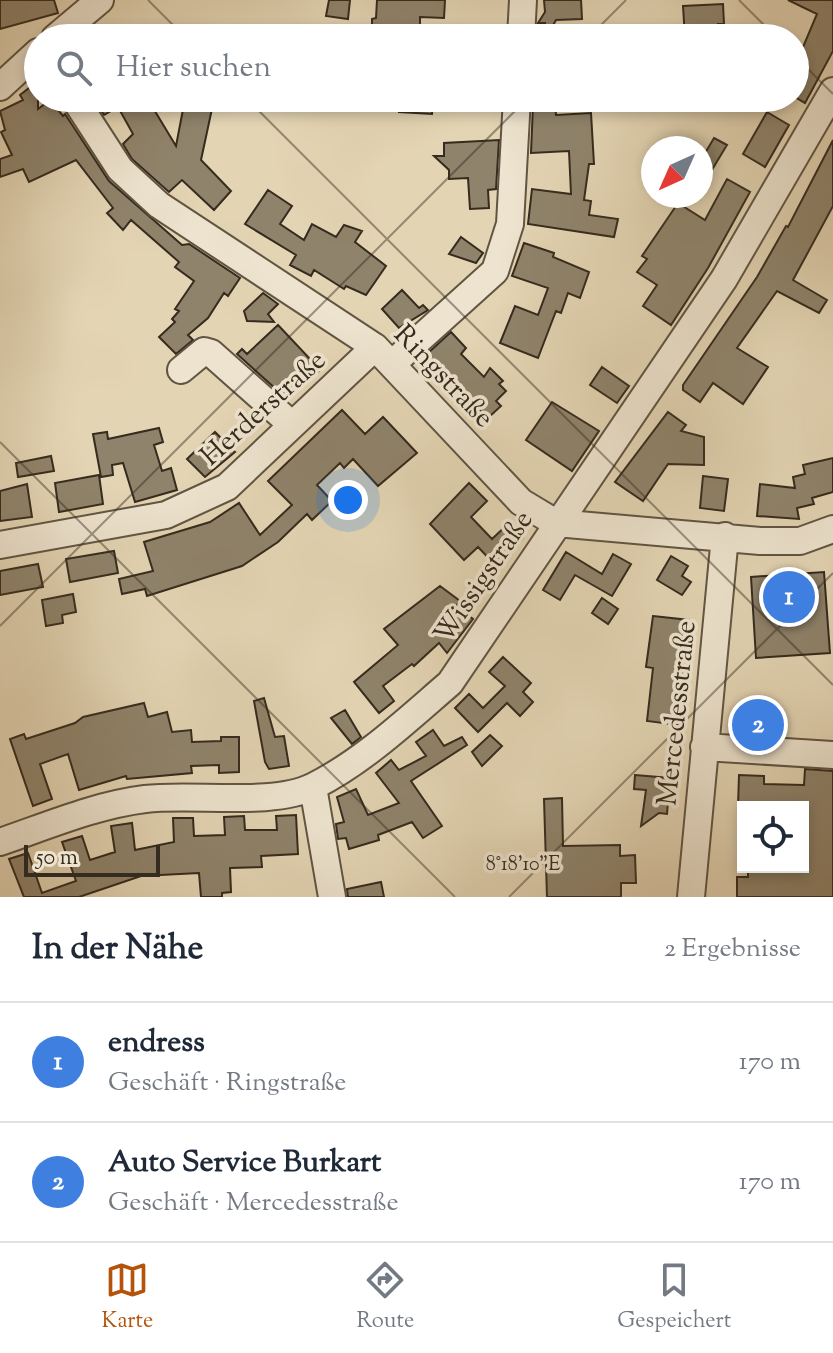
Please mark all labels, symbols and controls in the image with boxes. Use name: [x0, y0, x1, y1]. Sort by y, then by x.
search box: [24, 24, 809, 112]
icon: search: [52, 46, 96, 90]
text: Hier suchen: [116, 47, 271, 90]
north arrow: [641, 136, 713, 208]
street label: Ringstraße: [383, 317, 502, 438]
street label: Herderstraße: [192, 342, 336, 476]
your location: [328, 480, 368, 520]
street label: Wissigstraße: [425, 503, 544, 652]
pin: 1: [763, 567, 815, 627]
street label: Mercedesstraße: [648, 619, 708, 808]
pin: 2: [732, 695, 784, 755]
map controls: [737, 801, 809, 873]
button: locate: [737, 801, 809, 873]
scale bar: [24, 841, 160, 877]
text: 50 m: [36, 843, 78, 875]
text: 8°18'10"E: [486, 851, 560, 880]
text: In der Nähe: [32, 925, 203, 974]
text: 2 Ergebnisse: [664, 931, 801, 968]
text: endress: [108, 1022, 205, 1065]
text: 1: [54, 1044, 62, 1081]
text: 170 m: [739, 1044, 801, 1081]
text: Geschäft · Ringstraße: [108, 1065, 346, 1102]
text: Auto Service Burkart: [108, 1142, 381, 1185]
text: 2: [52, 1164, 64, 1201]
text: 170 m: [739, 1164, 801, 1201]
text: Geschäft · Mercedesstraße: [108, 1185, 399, 1222]
tab: Karte: [102, 1258, 153, 1338]
tab: Route: [357, 1258, 414, 1338]
tab: Gespeichert: [617, 1258, 731, 1338]

